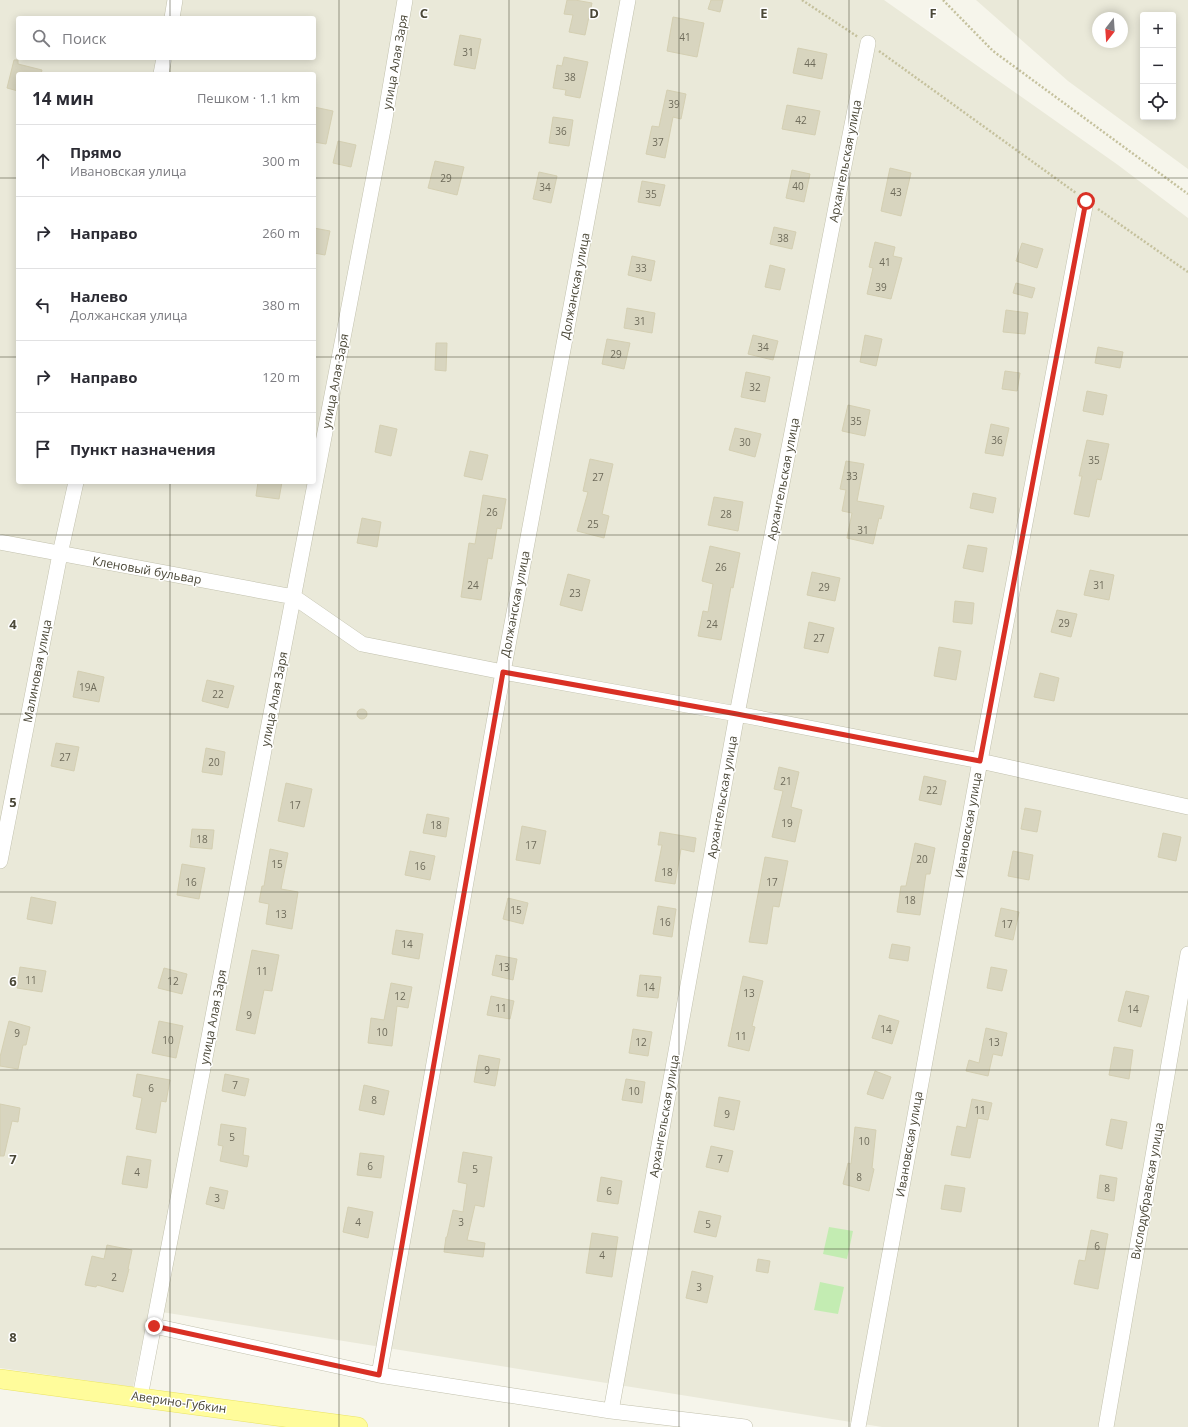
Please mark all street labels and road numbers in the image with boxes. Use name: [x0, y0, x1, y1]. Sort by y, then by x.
street label: улица Алая Заря: [378, 13, 412, 111]
street label: Архангельская улица: [825, 98, 865, 224]
street label: Должанская улица: [556, 231, 594, 341]
street label: улица Алая Заря: [317, 332, 353, 430]
street label: Архангельская улица: [763, 416, 803, 542]
street label: Должанская улица: [496, 549, 534, 659]
street label: Кленовый бульвар: [91, 552, 203, 588]
street label: Малиновая улица: [19, 618, 55, 724]
street label: улица Алая Заря: [256, 650, 292, 748]
street label: Архангельская улица: [703, 734, 741, 860]
street label: Ивановская улица: [950, 771, 986, 879]
street label: улица Алая Заря: [195, 968, 231, 1066]
street label: Архангельская улица: [645, 1053, 683, 1179]
street label: Ивановская улица: [891, 1090, 927, 1198]
street label: Вислодубравская улица: [1127, 1121, 1167, 1261]
street label: Аверино-Губкин: [130, 1387, 228, 1417]

